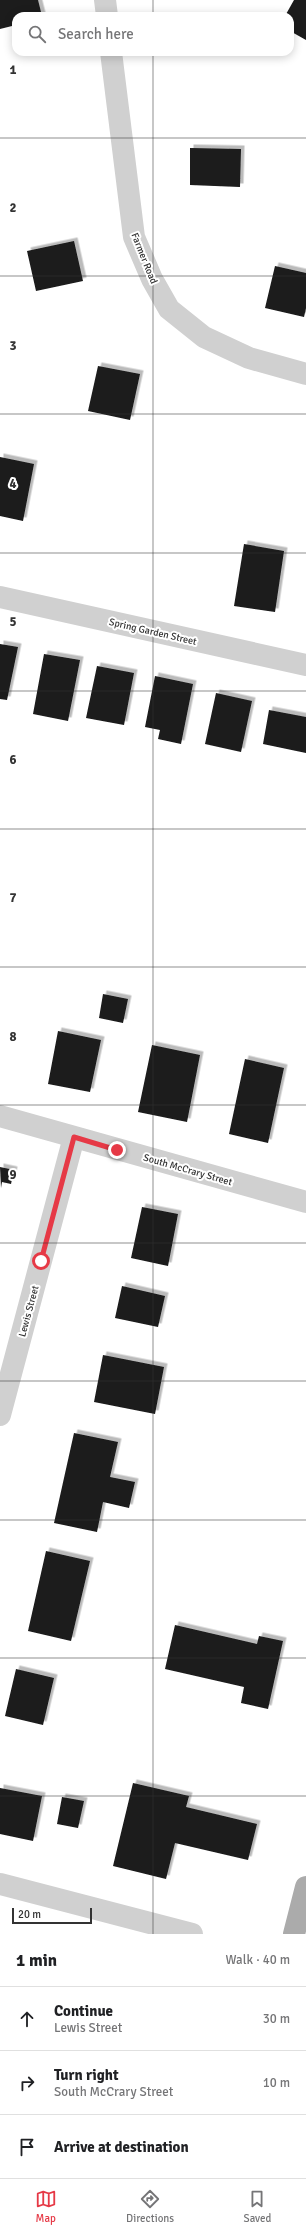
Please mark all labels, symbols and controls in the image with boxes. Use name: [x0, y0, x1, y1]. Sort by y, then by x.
search box: [12, 12, 294, 56]
icon: search: [26, 23, 48, 45]
text: Search here: [58, 25, 134, 43]
text: 1: [9, 62, 17, 78]
text: 2: [9, 200, 17, 216]
street label: Farmer Road: [128, 231, 160, 286]
text: 3: [9, 338, 17, 354]
text: 4: [9, 476, 17, 492]
text: 5: [9, 614, 17, 630]
street label: Spring Garden Street: [108, 616, 198, 648]
text: 6: [9, 752, 17, 768]
text: 7: [9, 890, 17, 906]
text: 8: [9, 1029, 17, 1045]
route end: [108, 1141, 126, 1159]
street label: South McCrary Street: [142, 1152, 234, 1189]
text: 9: [9, 1167, 17, 1183]
route start: [32, 1252, 50, 1270]
street label: Lewis Street: [16, 1284, 42, 1338]
scale bar: [12, 1906, 92, 1925]
text: 20 m: [18, 1908, 41, 1921]
text: 1 min: [16, 1950, 57, 1971]
text: Walk · 40 m: [226, 1952, 290, 1968]
text: Continue: [54, 2002, 113, 2020]
icon: ahead: [16, 2008, 38, 2030]
text: 30 m: [263, 2011, 290, 2027]
text: Lewis Street: [54, 2020, 122, 2036]
text: Turn right: [54, 2066, 119, 2084]
icon: right: [16, 2072, 38, 2094]
text: 10 m: [263, 2075, 290, 2091]
text: South McCrary Street: [54, 2084, 173, 2100]
icon: arrive: [16, 2136, 38, 2158]
text: Arrive at destination: [54, 2138, 189, 2156]
tab: Map: [35, 2188, 57, 2225]
tab: Directions: [126, 2188, 174, 2225]
tab: Saved: [244, 2188, 271, 2225]

